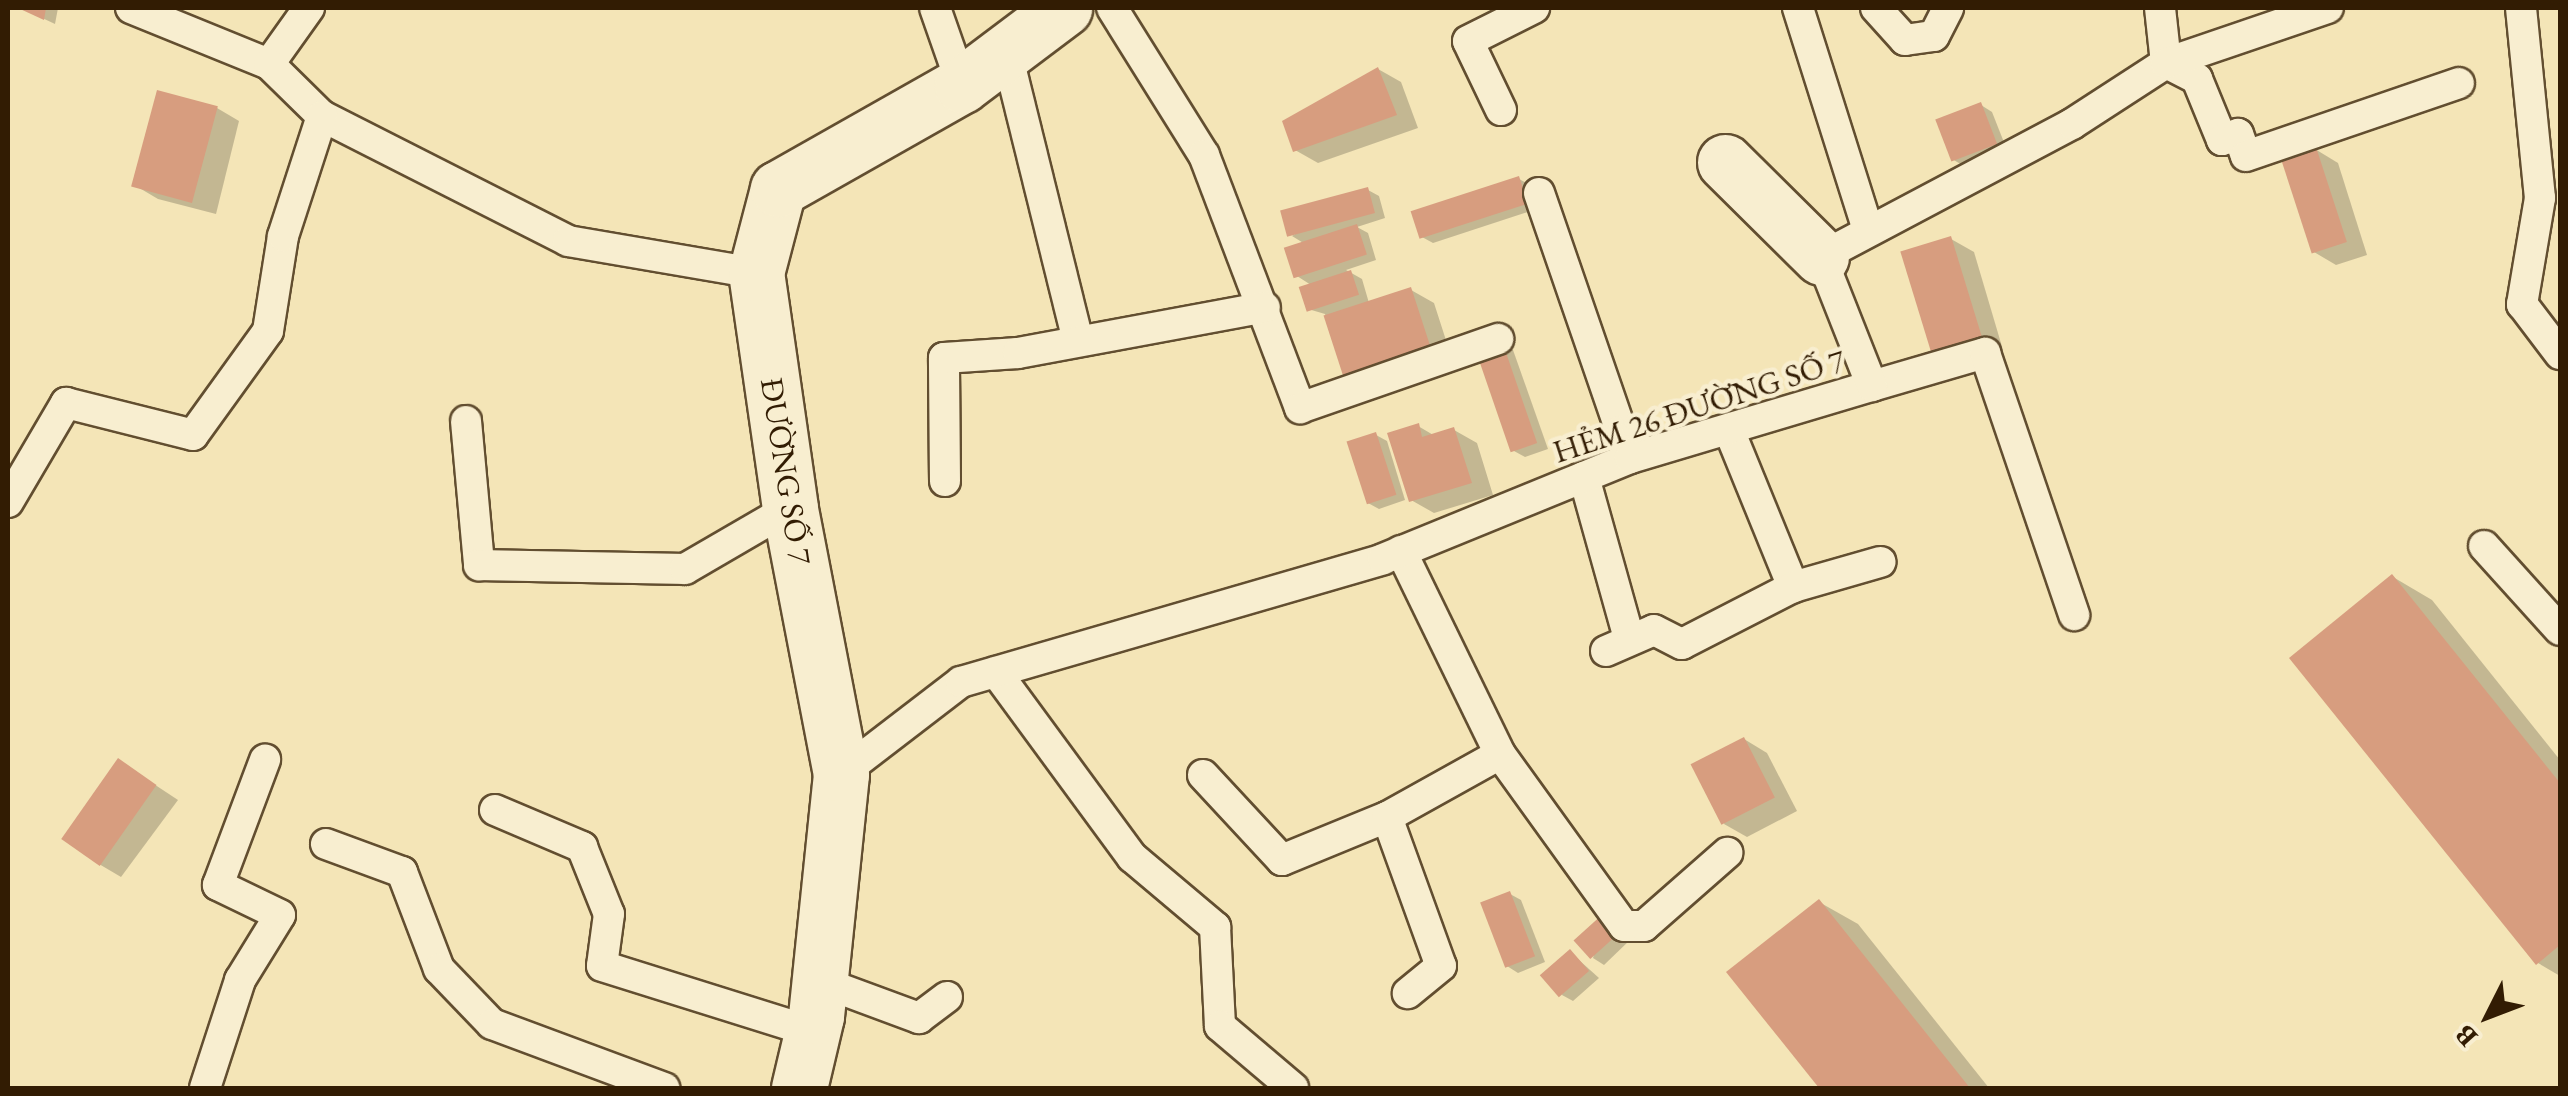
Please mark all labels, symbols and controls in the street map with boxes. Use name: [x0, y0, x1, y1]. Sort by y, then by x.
street label: HẺM 26 ĐƯỜNG SỐ 7: [1548, 341, 1850, 471]
street label: ĐƯỜNG SỐ 7: [752, 375, 820, 567]
north arrow: [2438, 966, 2538, 1066]
text: B: [2446, 1018, 2485, 1055]

